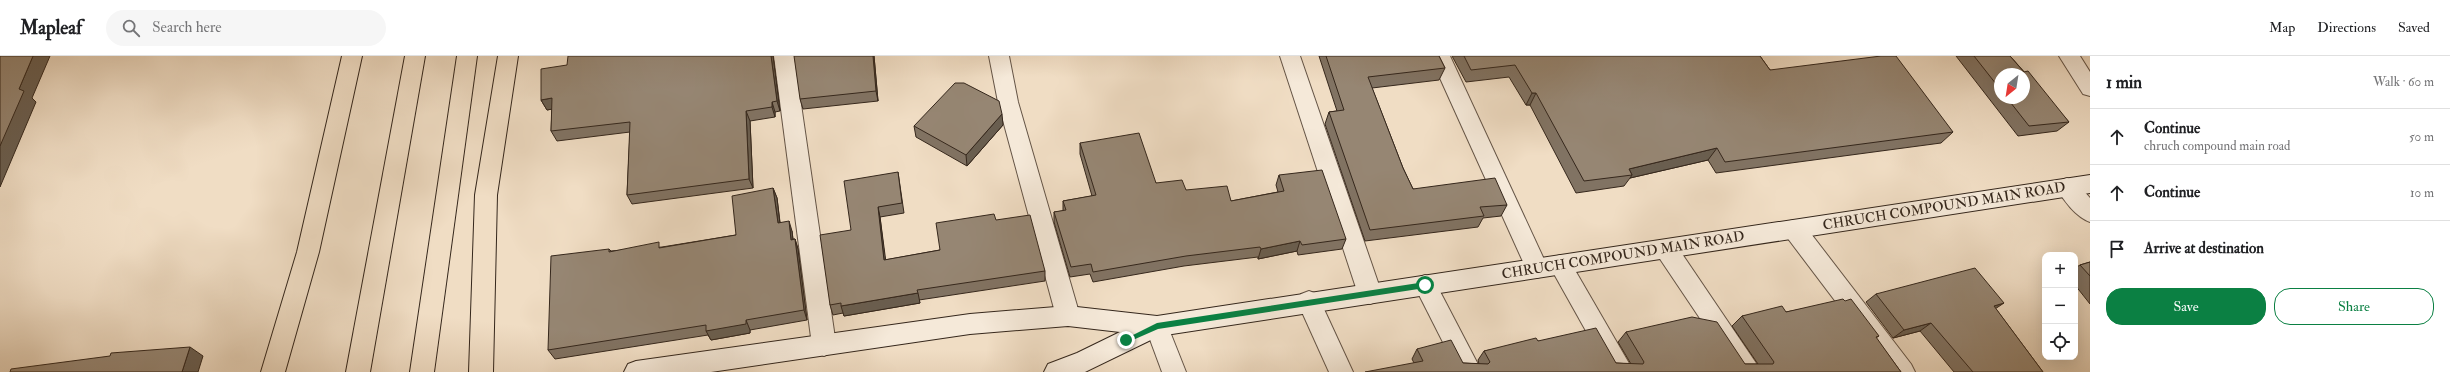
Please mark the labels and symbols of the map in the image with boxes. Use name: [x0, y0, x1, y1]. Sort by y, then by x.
north arrow: [1994, 68, 2030, 104]
street label: CHRUCH COMPOUND MAIN ROAD: [1821, 178, 2067, 234]
street label: CHRUCH COMPOUND MAIN ROAD: [1500, 227, 1746, 283]
route start: [1416, 276, 1434, 294]
route end: [1117, 331, 1135, 349]

